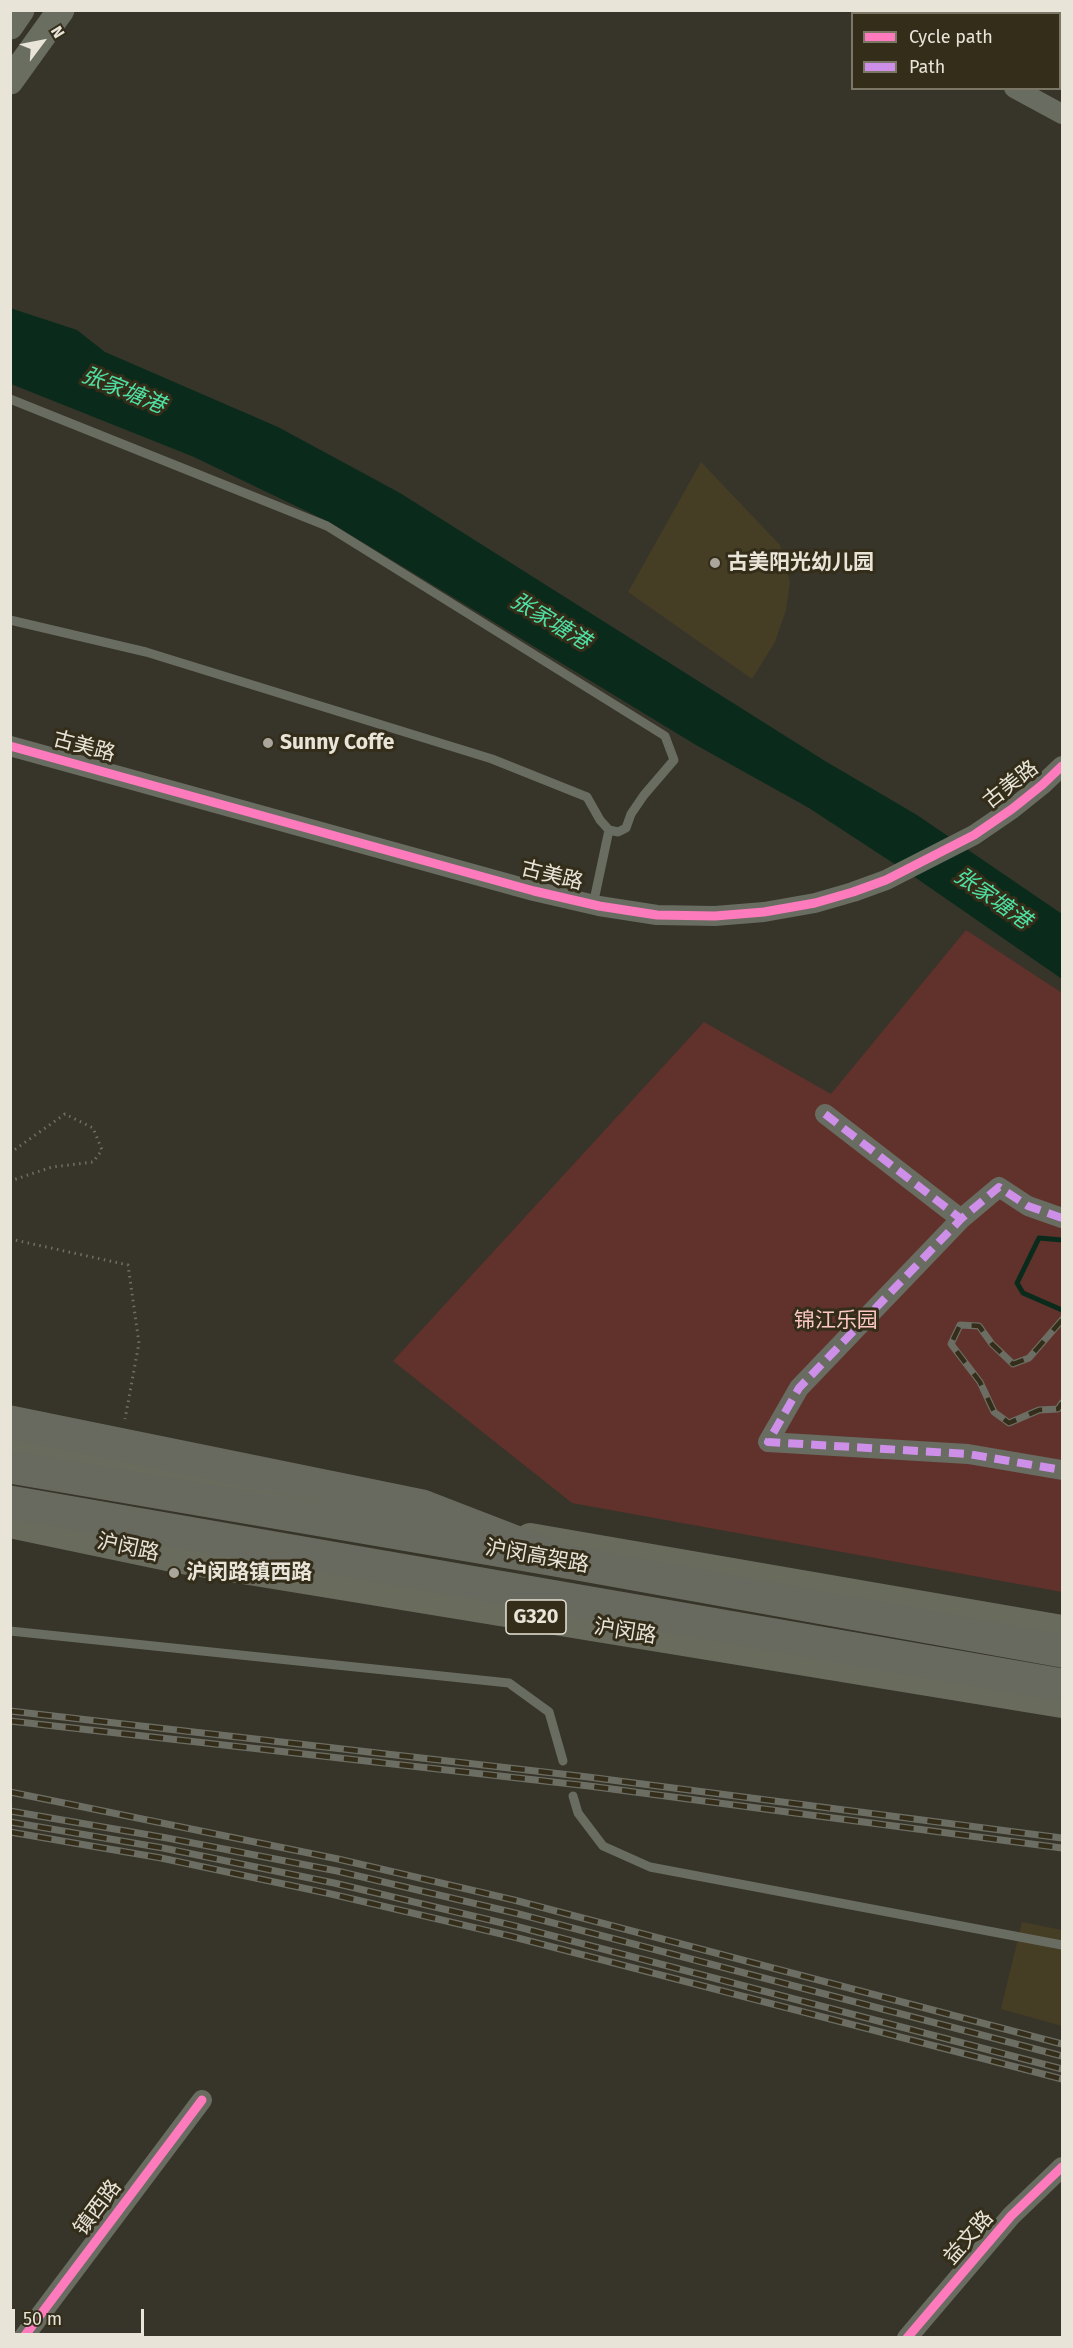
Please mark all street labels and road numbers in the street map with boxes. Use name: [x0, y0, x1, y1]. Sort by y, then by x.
street label: 古美路: [50, 727, 118, 767]
street label: 古美路: [978, 756, 1044, 814]
street label: 古美路: [518, 856, 586, 896]
street label: 沪闵路: [95, 1529, 161, 1567]
street label: 沪闵高架路: [483, 1535, 591, 1579]
road number: G320: [506, 1600, 566, 1634]
street label: 沪闵路: [592, 1615, 658, 1649]
street label: 镇西路: [69, 2175, 127, 2241]
street label: 益文路: [939, 2206, 999, 2270]

